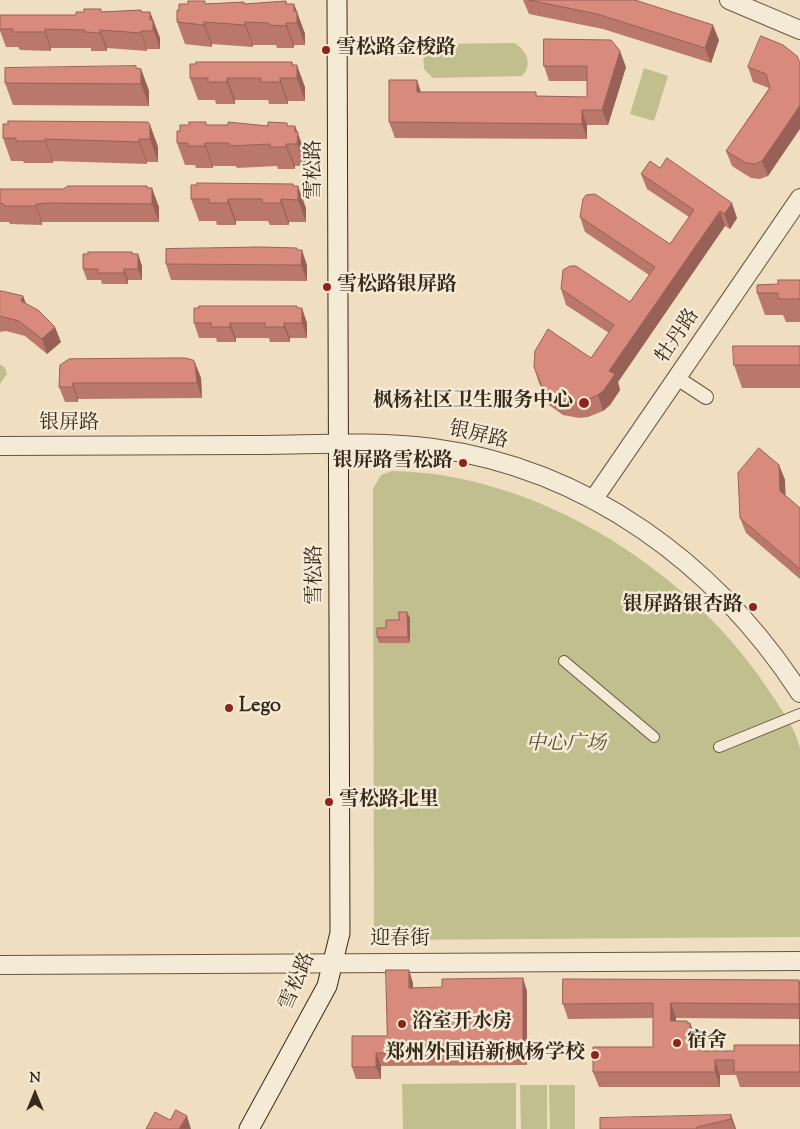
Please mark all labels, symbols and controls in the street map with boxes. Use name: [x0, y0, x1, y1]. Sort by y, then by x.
place label: 雪松路金梭路: [336, 38, 456, 62]
marker: 雪松路金梭路: [320, 44, 332, 56]
street label: 雪松路: [304, 140, 328, 200]
place label: 雪松路银屏路: [337, 275, 457, 299]
marker: 雪松路银屏路: [321, 281, 333, 293]
street label: 牡丹路: [652, 305, 706, 369]
place label: 枫杨社区卫生服务中心: [373, 391, 573, 415]
marker: 枫杨社区卫生服务中心: [577, 396, 591, 410]
street label: 银屏路: [39, 413, 99, 437]
street label: 银屏路: [446, 419, 510, 455]
place label: 银屏路雪松路: [333, 451, 453, 475]
marker: 银屏路雪松路: [457, 457, 469, 469]
street label: 雪松路: [305, 545, 329, 605]
place label: 银屏路银杏路: [623, 595, 743, 619]
marker: 银屏路银杏路: [747, 601, 759, 613]
place label: Lego: [239, 696, 281, 720]
marker: Lego: [223, 702, 235, 714]
park label: 中心广场: [526, 734, 606, 758]
place label: 雪松路北里: [339, 790, 439, 814]
marker: 雪松路北里: [323, 796, 335, 808]
street label: 迎春街: [370, 929, 430, 953]
street label: 雪松路: [276, 950, 322, 1014]
place label: 浴室开水房: [412, 1012, 512, 1036]
marker: 浴室开水房: [396, 1018, 408, 1030]
place label: 宿舍: [687, 1031, 727, 1055]
marker: 宿舍: [671, 1037, 683, 1049]
place label: 郑州外国语新枫杨学校: [385, 1043, 585, 1067]
marker: 郑州外国语新枫杨学校: [589, 1049, 601, 1061]
north arrow: [10, 1069, 60, 1119]
text: N: [29, 1069, 41, 1089]

